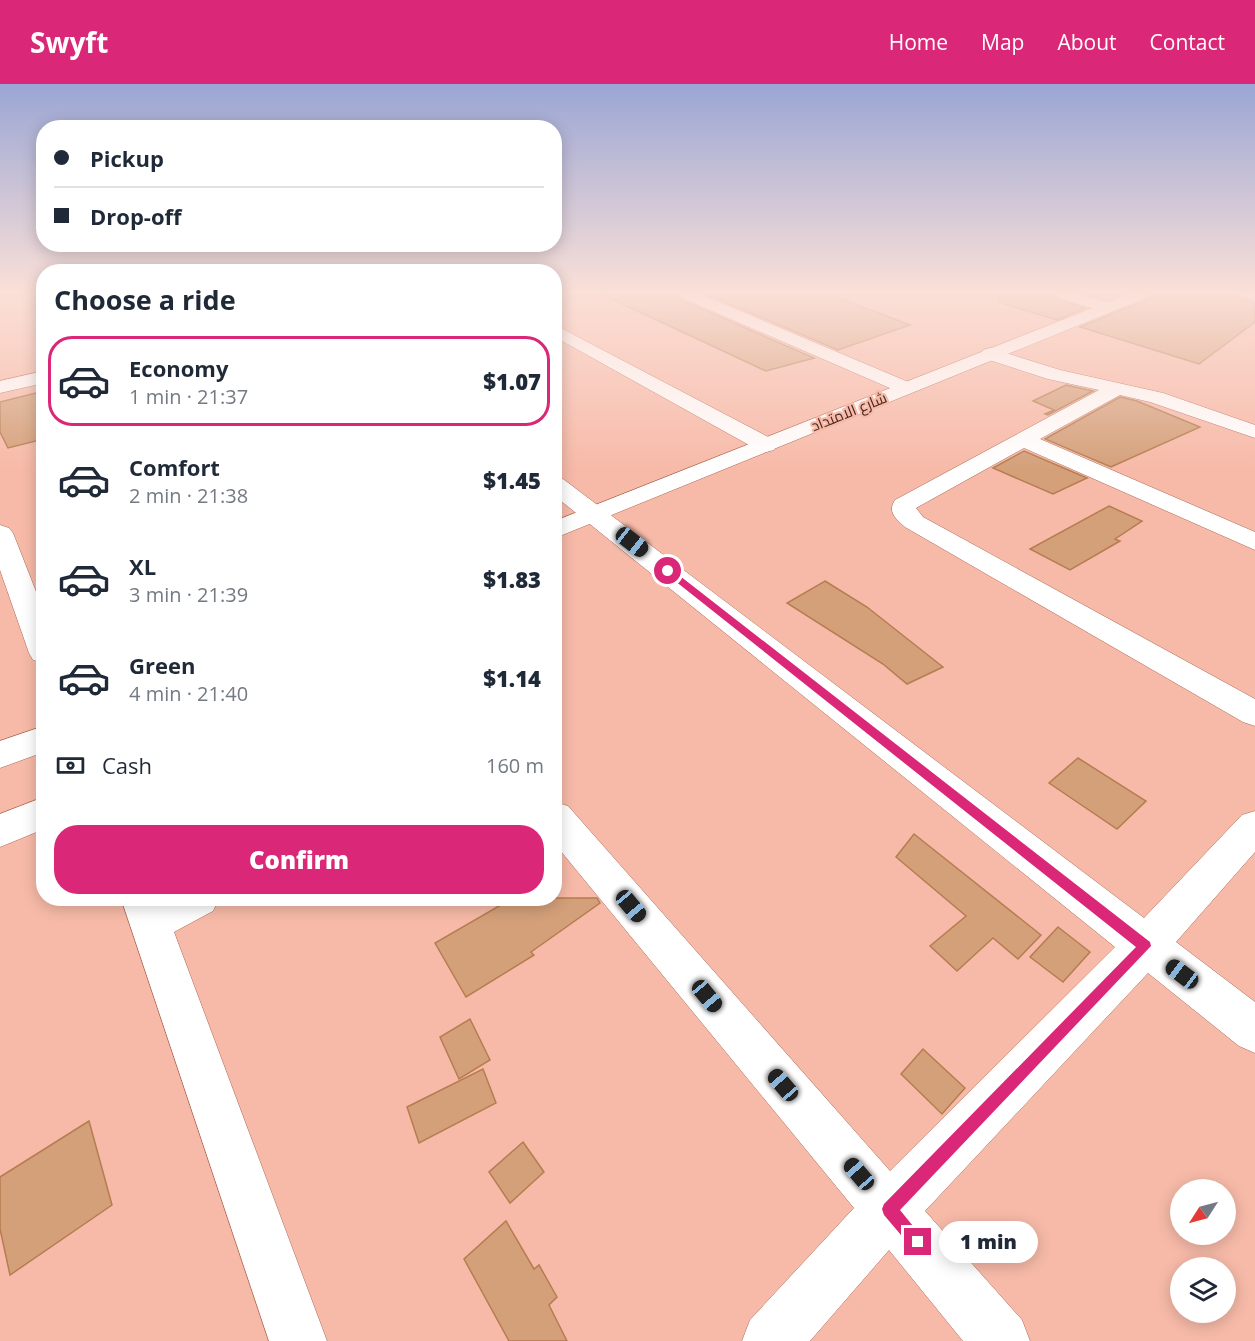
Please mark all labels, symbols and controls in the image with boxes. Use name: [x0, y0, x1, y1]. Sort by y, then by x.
text: Swyft: [30, 23, 108, 61]
text: Home: [889, 28, 948, 56]
text: Map: [981, 28, 1024, 56]
text: About: [1057, 28, 1117, 56]
text: Contact: [1150, 28, 1225, 56]
text: Pickup: [90, 143, 164, 173]
text: Drop-off: [90, 201, 182, 231]
text: Choose a ride: [54, 281, 236, 318]
text: Economy: [129, 353, 228, 383]
icon: car: [57, 354, 111, 408]
text: $1.07: [483, 366, 541, 396]
text: 1 min · 21:37: [129, 383, 248, 410]
street label: شارع الامتداد: [808, 387, 890, 437]
text: Comfort: [129, 452, 220, 482]
icon: car: [57, 453, 111, 507]
text: $1.45: [483, 465, 541, 495]
text: 2 min · 21:38: [129, 482, 248, 509]
car: [612, 524, 652, 560]
text: XL: [129, 551, 156, 581]
icon: car: [57, 552, 111, 606]
route start: [654, 557, 681, 584]
text: $1.83: [483, 564, 541, 594]
text: 3 min · 21:39: [129, 581, 248, 608]
text: Green: [129, 650, 195, 680]
icon: car: [57, 651, 111, 705]
text: $1.14: [483, 663, 541, 693]
text: 4 min · 21:40: [129, 680, 248, 707]
icon: cash: [54, 749, 87, 782]
text: Cash: [102, 750, 152, 780]
text: 160 m: [486, 752, 544, 779]
button: Confirm: [54, 825, 544, 894]
car: [613, 886, 649, 926]
car: [1162, 956, 1202, 992]
car: [689, 976, 725, 1016]
car: [764, 1066, 802, 1104]
car: [840, 1155, 878, 1193]
north arrow: [1170, 1179, 1236, 1245]
map controls: [1170, 1179, 1236, 1323]
callout: 1 min: [939, 1221, 1038, 1263]
route end: [904, 1228, 931, 1255]
text: 1 min: [960, 1228, 1017, 1255]
button: layers: [1170, 1257, 1236, 1323]

